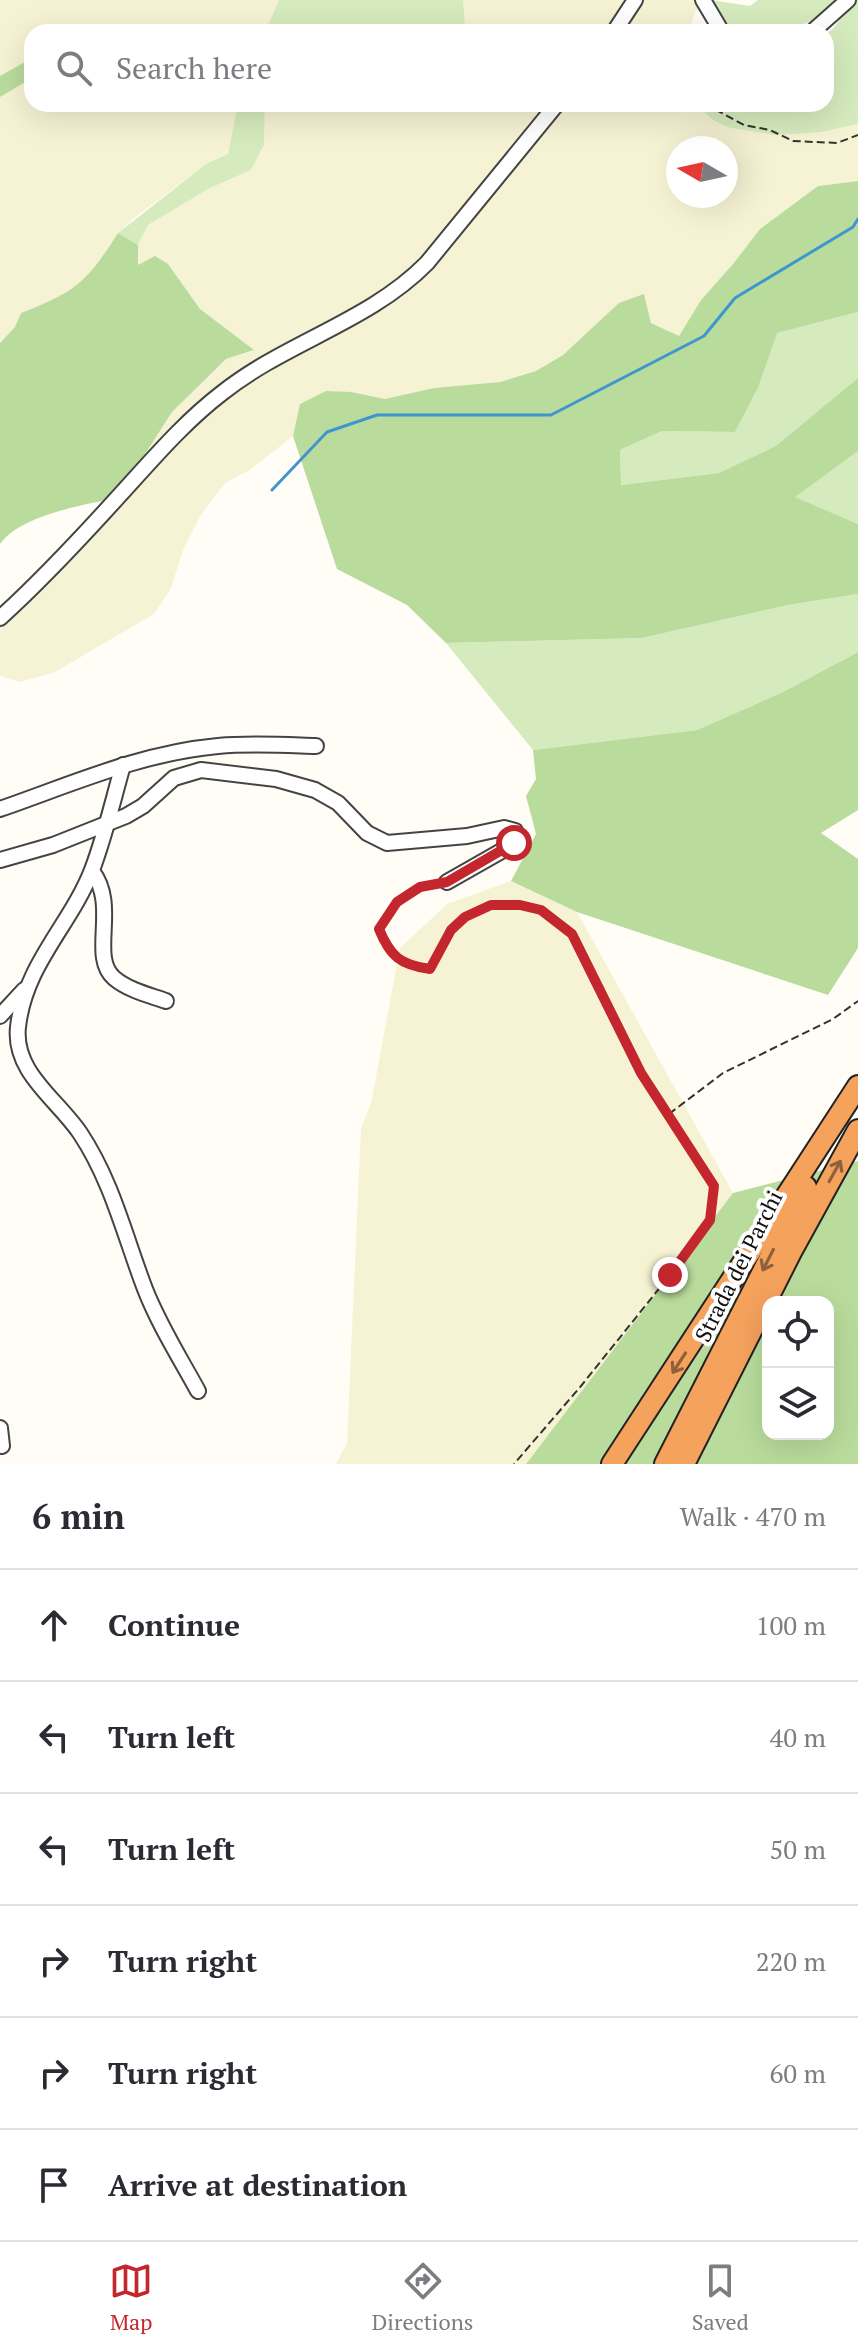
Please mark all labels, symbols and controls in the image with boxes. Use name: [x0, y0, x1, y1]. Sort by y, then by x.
search box: [24, 24, 834, 112]
icon: search: [52, 46, 96, 90]
text: Search here: [116, 48, 272, 88]
north arrow: [666, 136, 738, 208]
route start: [496, 825, 532, 861]
one-way arrow: [828, 1159, 843, 1183]
street label: Strada dei Parchi: [687, 1186, 789, 1346]
one-way arrow: [760, 1247, 775, 1271]
route end: [652, 1257, 688, 1293]
map controls: [762, 1296, 834, 1440]
button: locate: [762, 1296, 834, 1368]
one-way arrow: [671, 1351, 687, 1374]
button: layers: [762, 1368, 834, 1440]
text: 6 min: [32, 1494, 125, 1539]
text: Walk · 470 m: [680, 1499, 826, 1533]
icon: ahead: [32, 1603, 76, 1647]
text: Continue: [108, 1605, 240, 1645]
text: 100 m: [756, 1608, 826, 1642]
icon: left: [32, 1715, 76, 1759]
text: Turn left: [108, 1717, 235, 1757]
text: 40 m: [770, 1720, 826, 1754]
icon: left: [32, 1827, 76, 1871]
text: Turn left: [108, 1829, 235, 1869]
text: 50 m: [770, 1832, 826, 1866]
icon: right: [32, 1939, 76, 1983]
text: Turn right: [108, 1941, 257, 1981]
text: 220 m: [756, 1944, 826, 1978]
icon: right: [32, 2051, 76, 2095]
text: Turn right: [108, 2053, 257, 2093]
text: 60 m: [770, 2056, 826, 2090]
icon: arrive: [32, 2163, 76, 2207]
text: Arrive at destination: [108, 2165, 407, 2205]
tab: Map: [109, 2259, 153, 2336]
tab: Directions: [372, 2259, 473, 2336]
tab: Saved: [692, 2259, 749, 2336]

